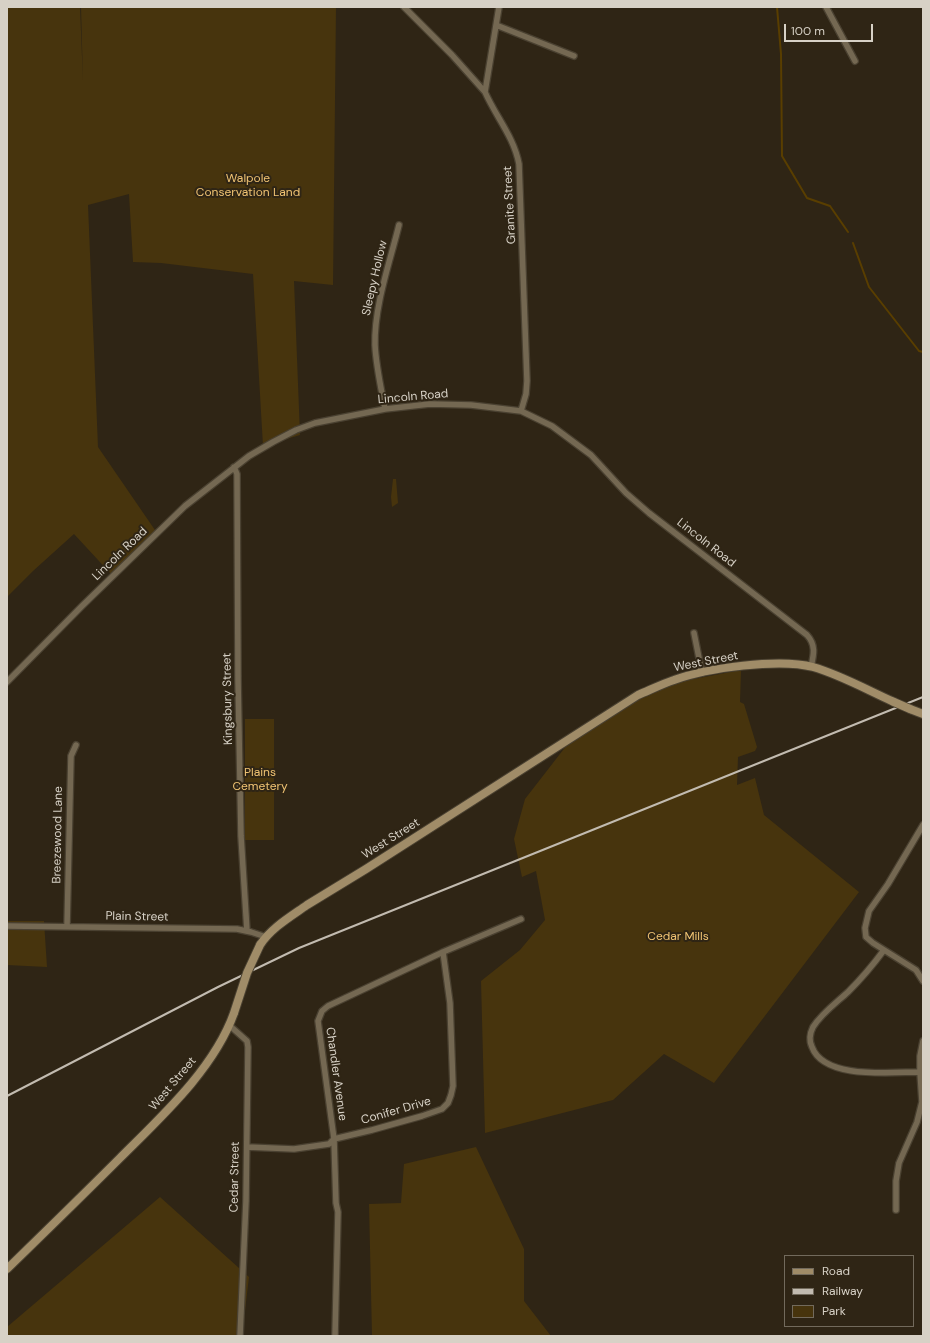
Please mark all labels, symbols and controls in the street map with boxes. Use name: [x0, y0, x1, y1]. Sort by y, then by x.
scale bar: [786, 16, 875, 42]
text: 100 m: [791, 23, 825, 39]
street label: Granite Street: [501, 165, 519, 245]
park label: Walpole Conservation Land: [196, 172, 300, 200]
street label: Sleepy Hollow: [359, 239, 391, 317]
street label: Lincoln Road: [377, 387, 449, 407]
street label: Lincoln Road: [674, 516, 738, 570]
street label: Lincoln Road: [90, 524, 150, 584]
street label: West Street: [672, 649, 740, 675]
street label: Kingsbury Street: [220, 653, 236, 745]
park label: Plains Cemetery: [232, 766, 288, 794]
street label: Breezewood Lane: [50, 786, 66, 884]
street label: West Street: [359, 816, 423, 862]
street label: Plain Street: [105, 909, 169, 925]
park label: Cedar Mills: [647, 930, 709, 944]
street label: Chandler Avenue: [322, 1026, 350, 1122]
street label: West Street: [146, 1054, 200, 1114]
street label: Conifer Drive: [359, 1094, 433, 1128]
street label: Cedar Street: [227, 1141, 243, 1213]
legend: [784, 1255, 914, 1327]
text: Road: [822, 1263, 850, 1279]
text: Railway: [822, 1283, 863, 1299]
text: Park: [822, 1303, 846, 1319]

